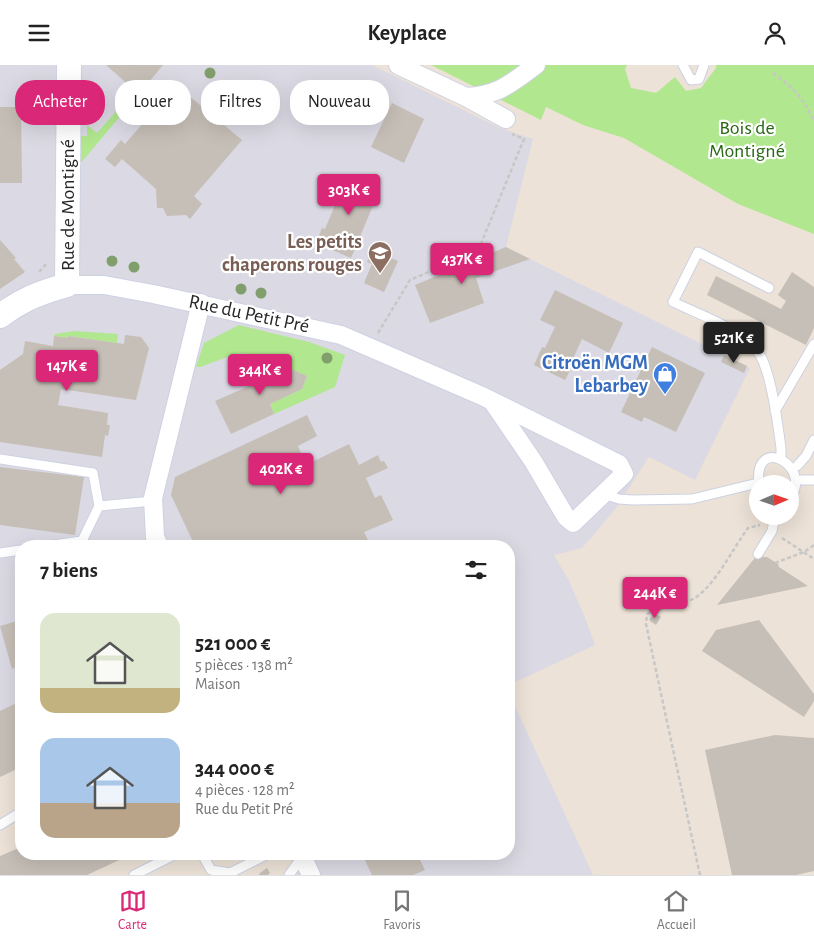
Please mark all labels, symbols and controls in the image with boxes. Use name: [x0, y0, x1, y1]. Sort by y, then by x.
icon: menu: [25, 19, 53, 47]
icon: person: [761, 19, 789, 47]
text: Keyplace: [367, 22, 447, 44]
chip: Acheter: [15, 80, 105, 125]
chip: Louer: [115, 80, 191, 125]
chip: Filtres: [201, 80, 280, 125]
chip: Nouveau: [290, 80, 389, 125]
park label: Bois de Montigné: [709, 118, 785, 161]
street label: Rue de Montigné: [58, 139, 78, 271]
pin: 303K €: [308, 173, 390, 216]
text: 303K €: [328, 182, 370, 198]
place label: Les petits chaperons rouges: [222, 232, 362, 275]
school or university icon: Les petits chaperons rouges: [367, 240, 393, 274]
pin: 437K €: [421, 243, 503, 285]
text: 437K €: [441, 251, 483, 267]
street label: Rue du Petit Pré: [187, 291, 311, 337]
pin: 521K €: [693, 321, 775, 364]
text: 521K €: [714, 330, 754, 346]
pin: 147K €: [26, 349, 108, 392]
pin: 344K €: [219, 353, 301, 396]
place label: Citroën MGM Lebarbey: [542, 353, 648, 396]
text: 147K €: [47, 358, 87, 374]
shop icon: Citroën MGM Lebarbey: [652, 361, 678, 395]
text: 344K €: [239, 362, 281, 378]
pin: 402K €: [240, 453, 322, 495]
text: 402K €: [259, 461, 303, 477]
north arrow: [749, 475, 799, 525]
map controls: [749, 475, 799, 525]
icon: filters: [462, 556, 490, 584]
text: 7 biens: [40, 560, 98, 581]
pin: 244K €: [614, 577, 696, 619]
text: 244K €: [634, 585, 676, 601]
icon: home: [80, 633, 140, 693]
text: 521 000 €: [195, 633, 271, 654]
text: 5 pièces · 138 m²: [195, 657, 293, 673]
text: Maison: [195, 676, 241, 692]
icon: home: [80, 758, 140, 818]
text: 344 000 €: [195, 758, 274, 779]
text: 4 pièces · 128 m²: [195, 782, 295, 798]
text: Rue du Petit Pré: [195, 801, 293, 817]
tab: Carte: [118, 887, 147, 934]
tab: Favoris: [383, 887, 421, 934]
tab: Accueil: [657, 887, 696, 934]

